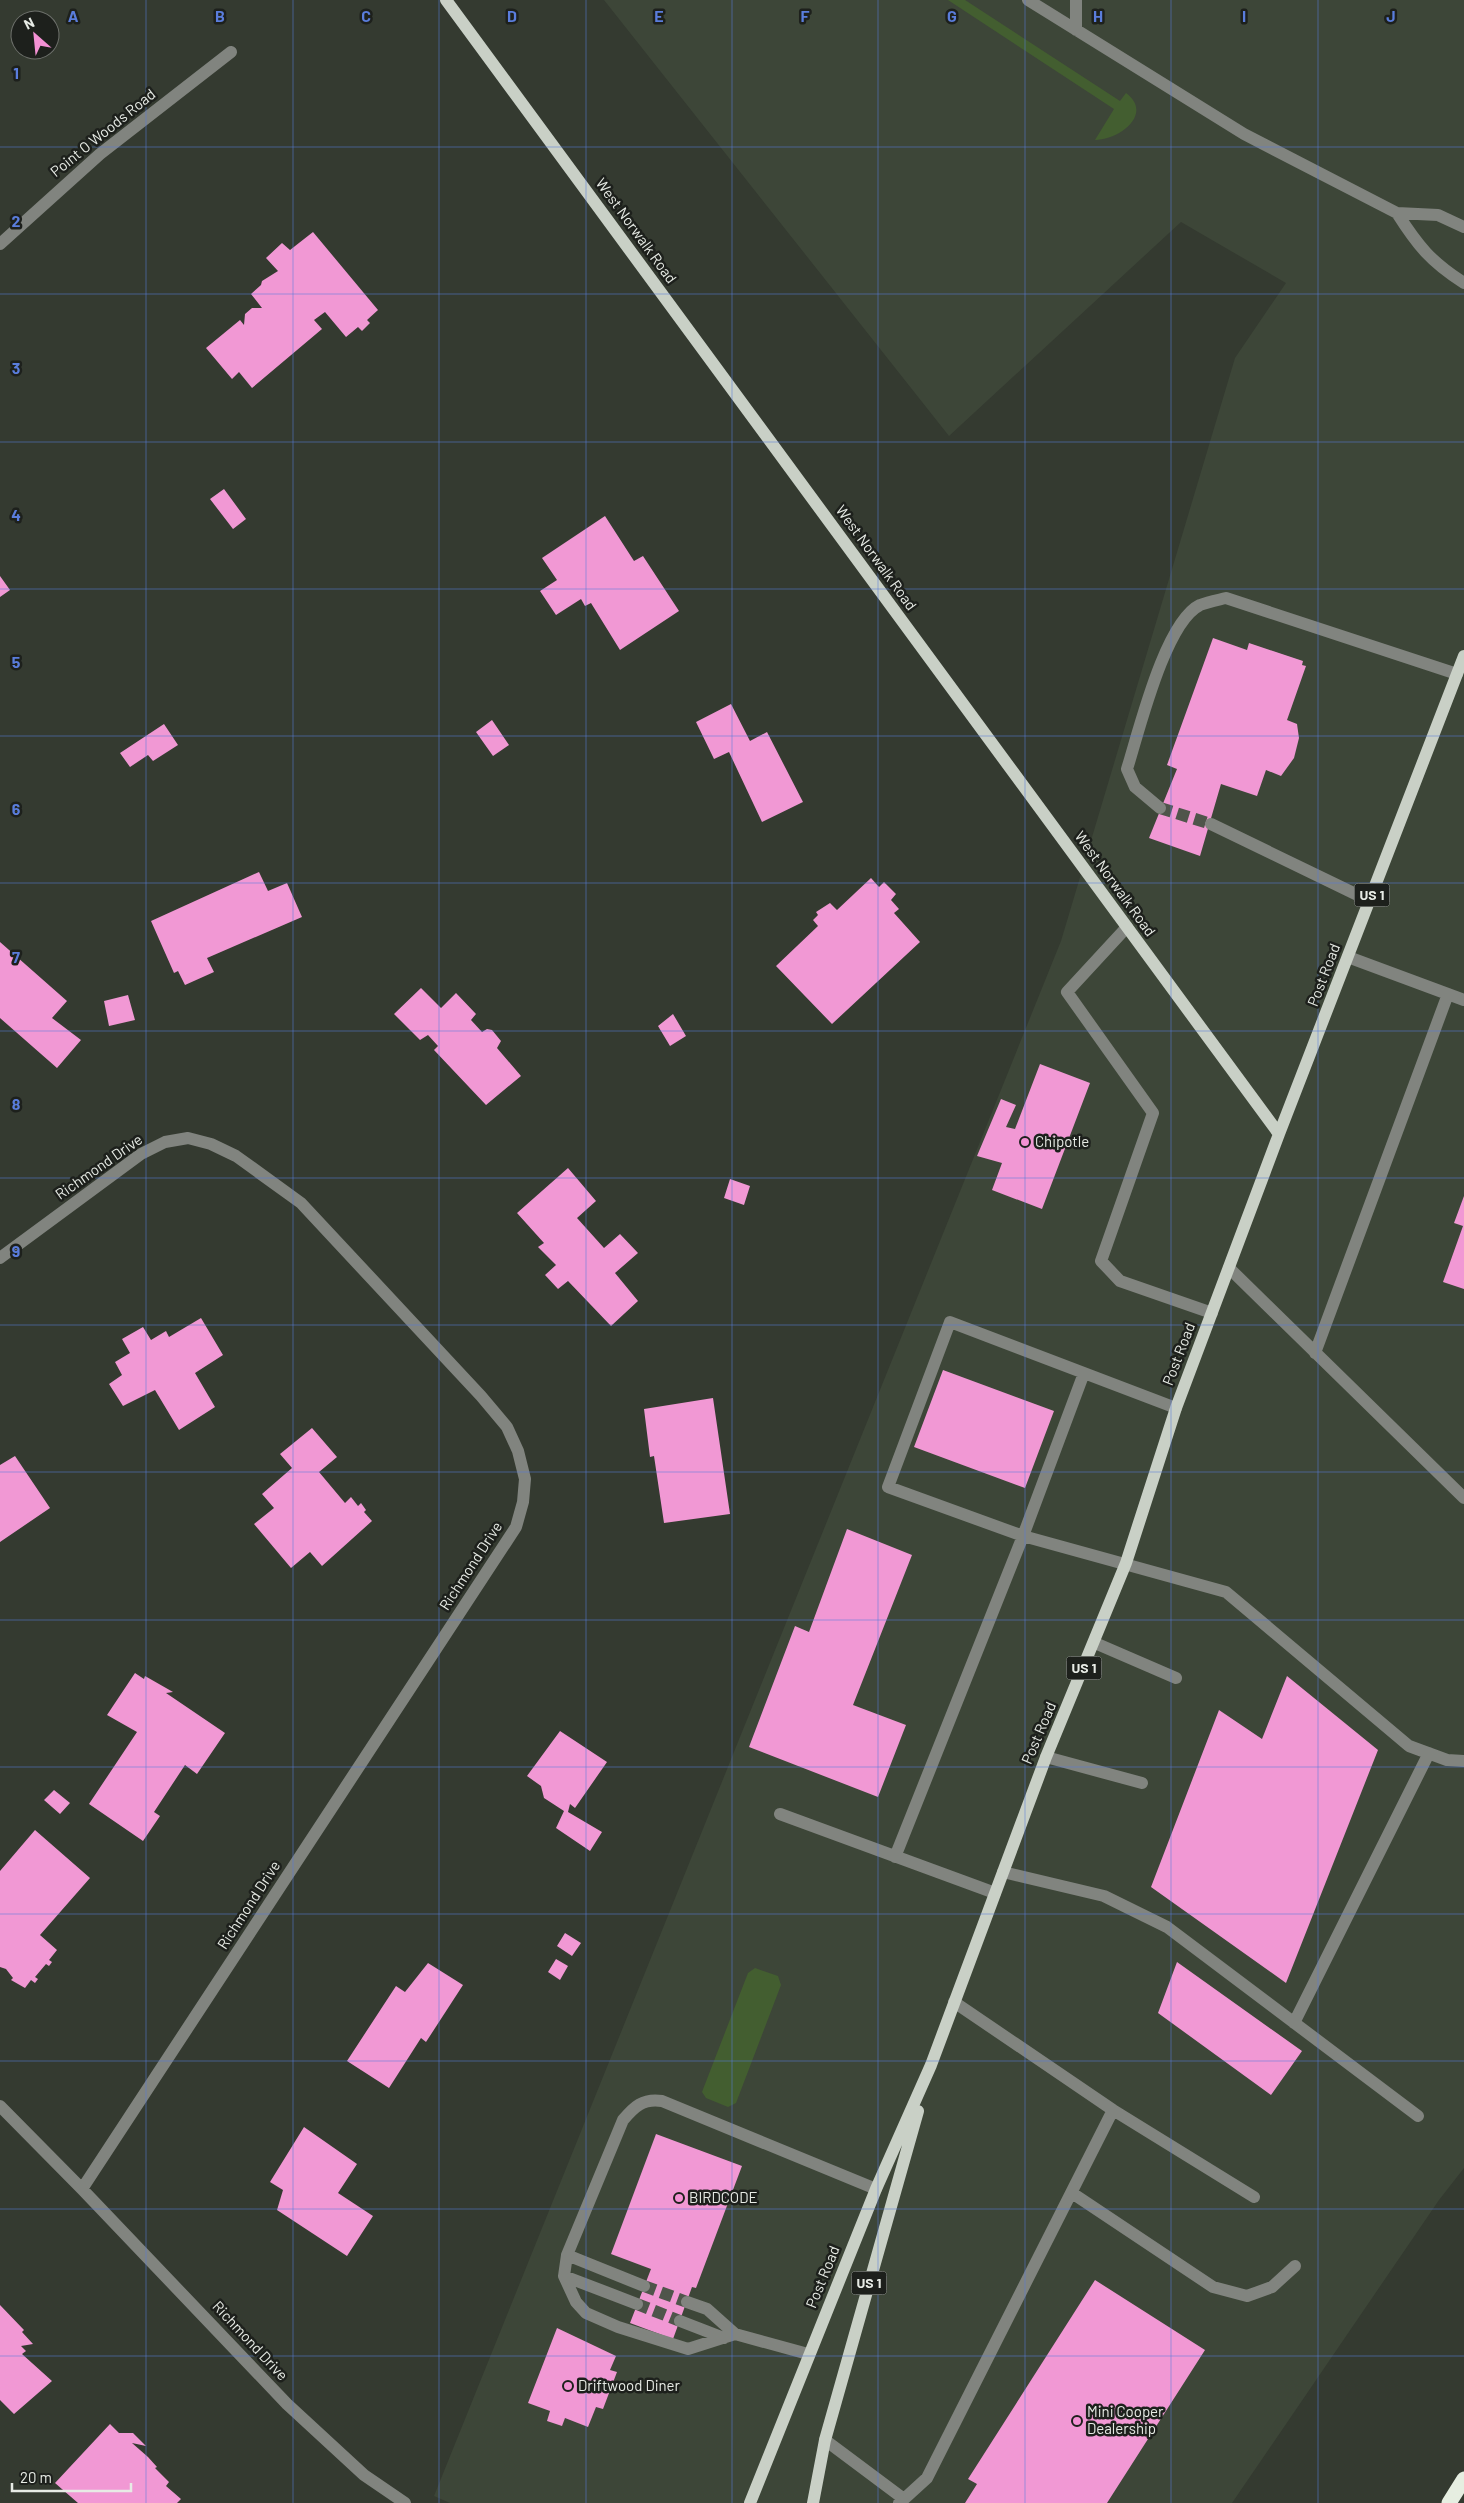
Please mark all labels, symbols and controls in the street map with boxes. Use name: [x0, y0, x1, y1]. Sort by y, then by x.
text: A: [68, 6, 79, 25]
text: B: [215, 6, 225, 25]
text: C: [361, 6, 371, 25]
text: D: [507, 6, 517, 25]
text: E: [654, 6, 664, 25]
text: F: [801, 6, 810, 25]
text: G: [947, 6, 957, 25]
text: H: [1093, 6, 1103, 25]
text: I: [1242, 6, 1246, 25]
text: J: [1386, 6, 1396, 25]
north arrow: [10, 10, 60, 60]
text: N: [21, 13, 37, 33]
text: 1: [13, 63, 19, 82]
street label: Point O Woods Road: [46, 84, 158, 180]
street label: West Norwalk Road: [593, 174, 681, 287]
text: 2: [12, 211, 21, 230]
text: 3: [12, 358, 20, 377]
street label: West Norwalk Road: [833, 501, 921, 614]
text: 4: [11, 505, 21, 524]
text: 5: [12, 652, 21, 671]
text: 6: [12, 799, 21, 818]
street label: West Norwalk Road: [1072, 827, 1160, 940]
road number: US 1: [1354, 884, 1390, 906]
street label: Post Road: [1303, 941, 1343, 1009]
text: 7: [12, 947, 20, 966]
text: 8: [12, 1094, 21, 1113]
street label: Richmond Drive: [52, 1130, 145, 1203]
place label: Chipotle: [1035, 1132, 1089, 1150]
marker: Chipotle: [1019, 1136, 1031, 1148]
text: 9: [12, 1241, 20, 1260]
street label: Post Road: [1158, 1320, 1198, 1388]
street label: Richmond Drive: [435, 1518, 505, 1613]
road number: US 1: [1066, 1656, 1102, 1680]
street label: Post Road: [1017, 1699, 1059, 1766]
street label: Richmond Drive: [213, 1857, 283, 1952]
place label: BIRDCODE: [689, 2188, 758, 2206]
marker: BIRDCODE: [673, 2192, 685, 2204]
street label: Post Road: [801, 2243, 843, 2310]
road number: US 1: [852, 2272, 886, 2294]
street label: Richmond Drive: [209, 2297, 292, 2384]
place label: Driftwood Diner: [578, 2376, 681, 2394]
marker: Driftwood Diner: [562, 2380, 574, 2392]
place label: Mini Cooper Dealership: [1087, 2402, 1164, 2437]
marker: Mini Cooper Dealership: [1071, 2415, 1083, 2427]
scale bar: [12, 2460, 131, 2492]
text: 20 m: [20, 2468, 52, 2486]

